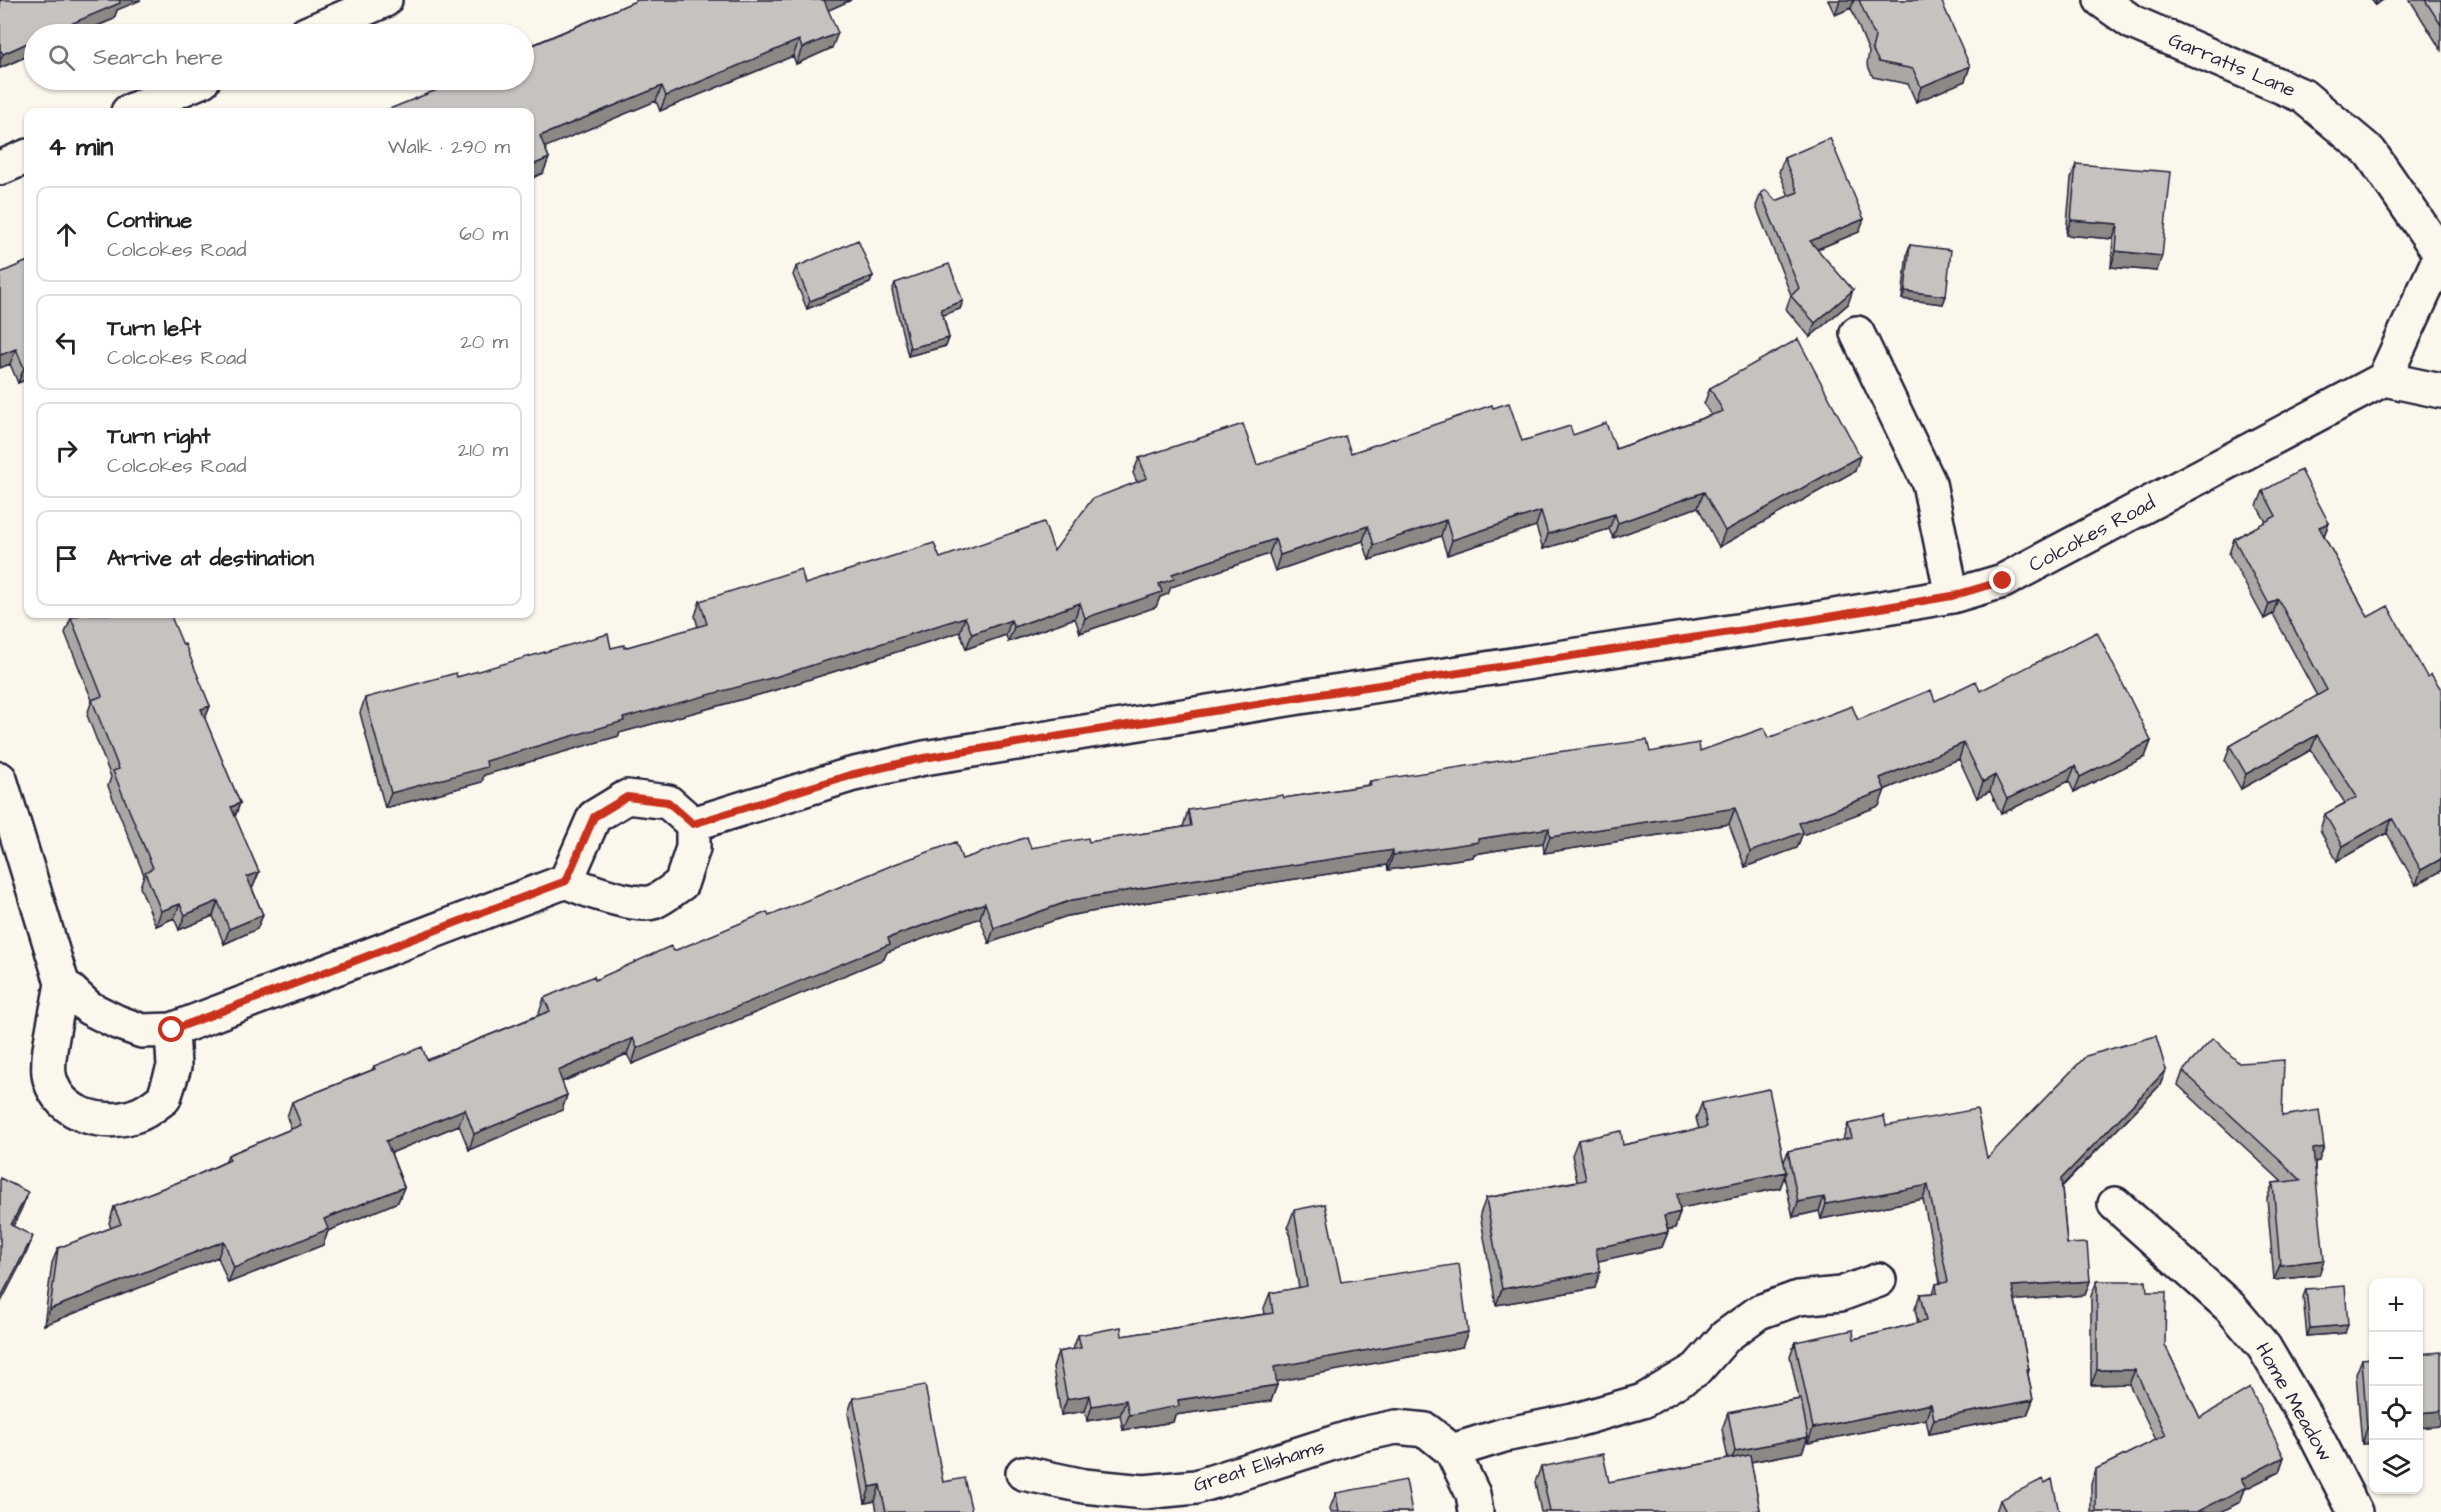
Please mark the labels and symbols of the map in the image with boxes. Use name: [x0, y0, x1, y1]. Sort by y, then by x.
street label: Garratts Lane: [2164, 26, 2300, 104]
street label: Colcokes Road: [2024, 489, 2160, 579]
route end: [1989, 567, 2015, 593]
route start: [158, 1016, 184, 1042]
street label: Home Meadow: [2249, 1337, 2339, 1467]
street label: Great Ellshams: [1190, 1433, 1328, 1499]

